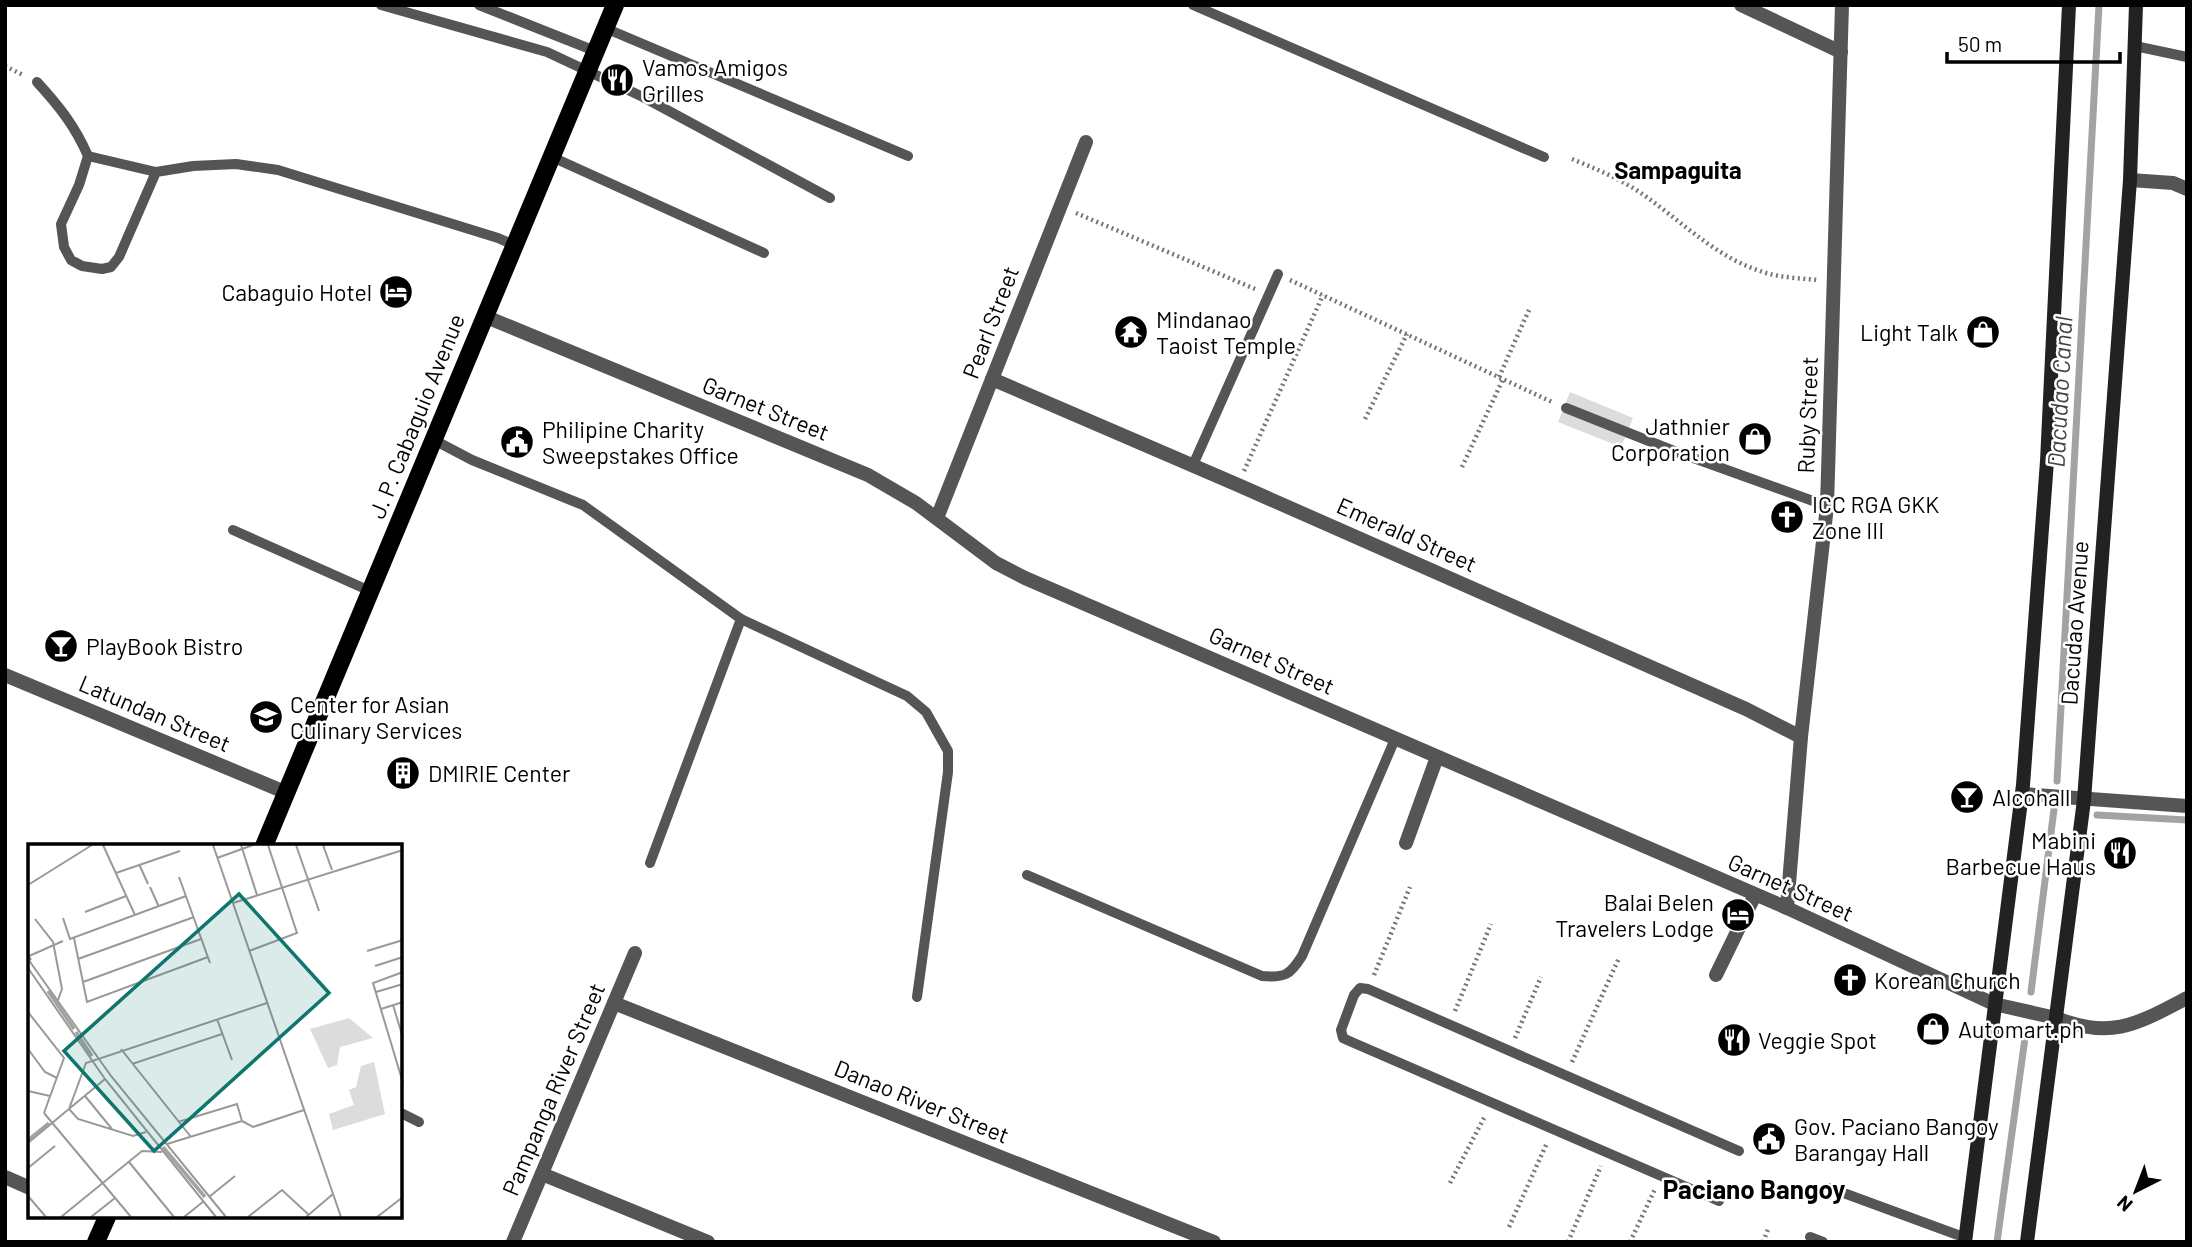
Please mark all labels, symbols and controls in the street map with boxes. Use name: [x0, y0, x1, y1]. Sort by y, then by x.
scale bar: [1947, 21, 2120, 65]
text: 50 m: [1958, 31, 2002, 56]
place label: Vamos Amigos Grilles: [642, 53, 788, 107]
restaurant icon: Vamos Amigos Grilles: [598, 61, 636, 99]
district label: Sampaguita: [1614, 155, 1742, 184]
street label: Pearl Street: [956, 262, 1024, 382]
hotel icon: Cabaguio Hotel: [377, 273, 415, 311]
place label: Cabaguio Hotel: [221, 278, 372, 306]
place label: Mindanao Taoist Temple: [1156, 305, 1296, 359]
street label: J. P. Cabaguio Avenue: [362, 310, 470, 522]
temple icon: Mindanao Taoist Temple: [1112, 313, 1150, 351]
shop icon: Light Talk: [1964, 313, 2002, 351]
water label: Dacudao Canal: [2041, 315, 2077, 468]
place label: Light Talk: [1860, 318, 1958, 346]
street label: Ruby Street: [1791, 356, 1823, 474]
street label: Garnet Street: [699, 370, 833, 446]
place label: Jathnier Corporation: [1611, 412, 1731, 466]
place label: Philipine Charity Sweepstakes Office: [542, 415, 739, 469]
shop icon: Jathnier Corporation: [1736, 420, 1774, 458]
public building icon: Philipine Charity Sweepstakes Office: [498, 423, 536, 461]
place label: ICC RGA GKK Zone III: [1812, 490, 1939, 544]
street label: Emerald Street: [1333, 491, 1481, 577]
church icon: ICC RGA GKK Zone III: [1768, 498, 1806, 536]
street label: Dacudao Avenue: [2054, 540, 2094, 706]
street label: Garnet Street: [1205, 620, 1339, 700]
bar icon: PlayBook Bistro: [42, 627, 80, 665]
place label: PlayBook Bistro: [86, 632, 243, 660]
street label: Latundan Street: [75, 669, 235, 757]
place label: Center for Asian Culinary Services: [290, 690, 462, 744]
school or university icon: Center for Asian Culinary Services: [247, 698, 285, 736]
building icon: DMIRIE Center: [384, 754, 422, 792]
place label: DMIRIE Center: [428, 759, 571, 787]
bar icon: Alcohall: [1948, 778, 1986, 816]
place label: Alcohall: [1992, 783, 2070, 811]
place label: Mabini Barbecue Haus: [1946, 826, 2096, 880]
restaurant icon: Mabini Barbecue Haus: [2101, 834, 2139, 872]
inset map: [28, 844, 402, 1219]
street label: Garnet Street: [1724, 847, 1858, 927]
place label: Balai Belen Travelers Lodge: [1555, 888, 1714, 942]
hotel icon: Balai Belen Travelers Lodge: [1719, 896, 1757, 934]
church icon: Korean Church: [1831, 961, 1869, 999]
place label: Korean Church: [1874, 966, 2021, 994]
street label: Pampanga River Street: [496, 978, 610, 1200]
shop icon: Automart.ph: [1914, 1010, 1952, 1048]
place label: Automart.ph: [1958, 1015, 2084, 1043]
restaurant icon: Veggie Spot: [1715, 1021, 1753, 1059]
place label: Veggie Spot: [1758, 1026, 1877, 1054]
street label: Danao River Street: [831, 1053, 1013, 1149]
place label: Gov. Paciano Bangoy Barangay Hall: [1794, 1112, 1999, 1166]
public building icon: Gov. Paciano Bangoy Barangay Hall: [1750, 1120, 1788, 1158]
north arrow: [2101, 1156, 2171, 1226]
district label: Paciano Bangoy: [1663, 1173, 1845, 1204]
text: N: [2112, 1191, 2137, 1217]

